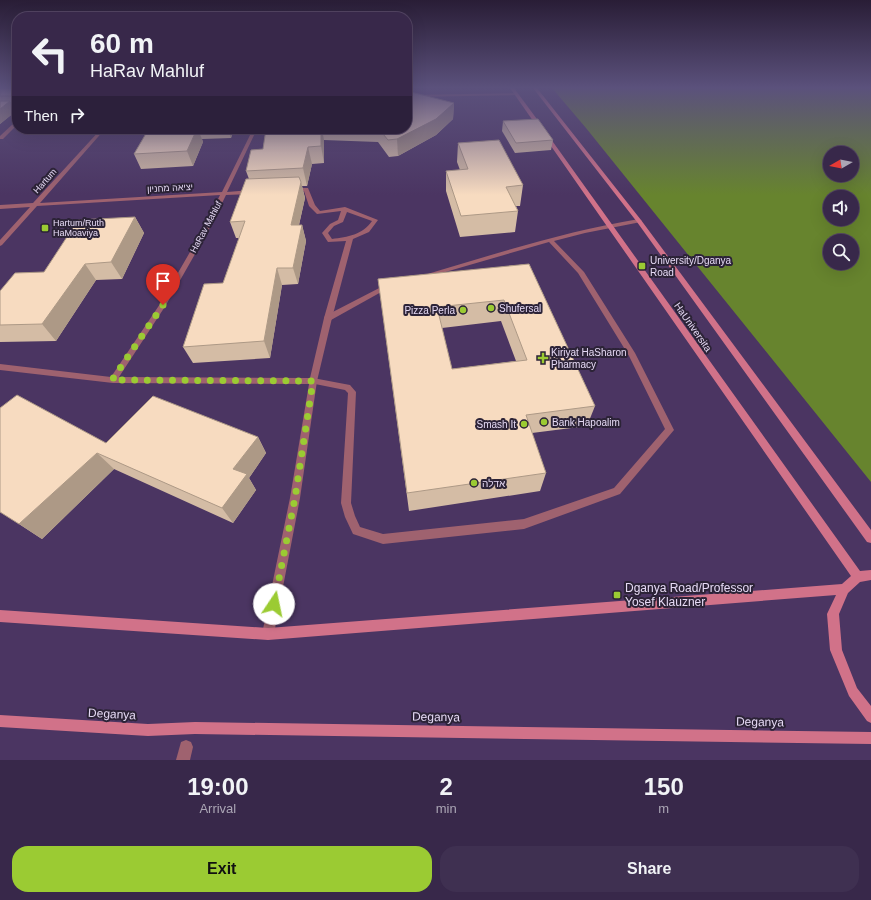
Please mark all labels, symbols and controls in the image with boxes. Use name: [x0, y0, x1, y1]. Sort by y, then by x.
icon: left: [24, 28, 76, 80]
text: 60 m: [90, 28, 154, 59]
text: HaRav Mahluf: [90, 61, 204, 81]
icon: right: [66, 104, 88, 126]
text: Then: [24, 107, 58, 124]
north arrow: [823, 146, 859, 182]
map controls: [823, 146, 859, 270]
street label: Hartum: [31, 167, 59, 195]
street label: יציאה מחניון: [147, 182, 193, 194]
button: sound: [823, 190, 859, 226]
street label: HaRav Mahluf: [188, 199, 224, 255]
place label: Hartum/Ruth HaMoaviya: [53, 218, 104, 238]
marker: Hartum/Ruth HaMoaviya: [40, 223, 50, 233]
button: search: [823, 234, 859, 270]
place label: University/Dganya Road: [650, 255, 732, 278]
marker: University/Dganya Road: [637, 261, 647, 271]
pin: [146, 264, 180, 305]
icon: arrive: [152, 270, 174, 292]
street label: HaUniversita: [672, 300, 714, 354]
marker: Shufersal: [486, 303, 496, 313]
place label: Shufersal: [499, 303, 541, 314]
place label: Pizza Perla: [404, 305, 455, 316]
marker: Pizza Perla: [458, 305, 468, 315]
place label: Kiriyat HaSharon Pharmacy: [551, 347, 627, 370]
marker: Kiriyat HaSharon Pharmacy: [538, 353, 548, 363]
marker: Bank Hapoalim: [539, 417, 549, 427]
place label: Bank Hapoalim: [552, 417, 620, 428]
place label: Smash It: [477, 419, 516, 430]
marker: Smash It: [519, 419, 529, 429]
marker: אדלה: [469, 478, 479, 488]
place label: אדלה: [482, 478, 506, 489]
place label: Dganya Road/Professor Yosef Klauzner: [625, 581, 753, 609]
position arrow: [253, 583, 295, 625]
marker: Dganya Road/Professor Yosef Klauzner: [612, 590, 622, 600]
street label: Deganya: [88, 706, 137, 722]
street label: Deganya: [412, 710, 460, 724]
street label: Deganya: [736, 715, 784, 729]
text: 19:00: [187, 773, 249, 800]
text: 2: [439, 773, 453, 800]
text: 150: [644, 773, 684, 800]
text: Arrival: [199, 801, 236, 816]
text: min: [436, 801, 457, 816]
text: m: [658, 801, 669, 816]
button: Exit: [12, 846, 432, 892]
button: Share: [440, 846, 859, 892]

